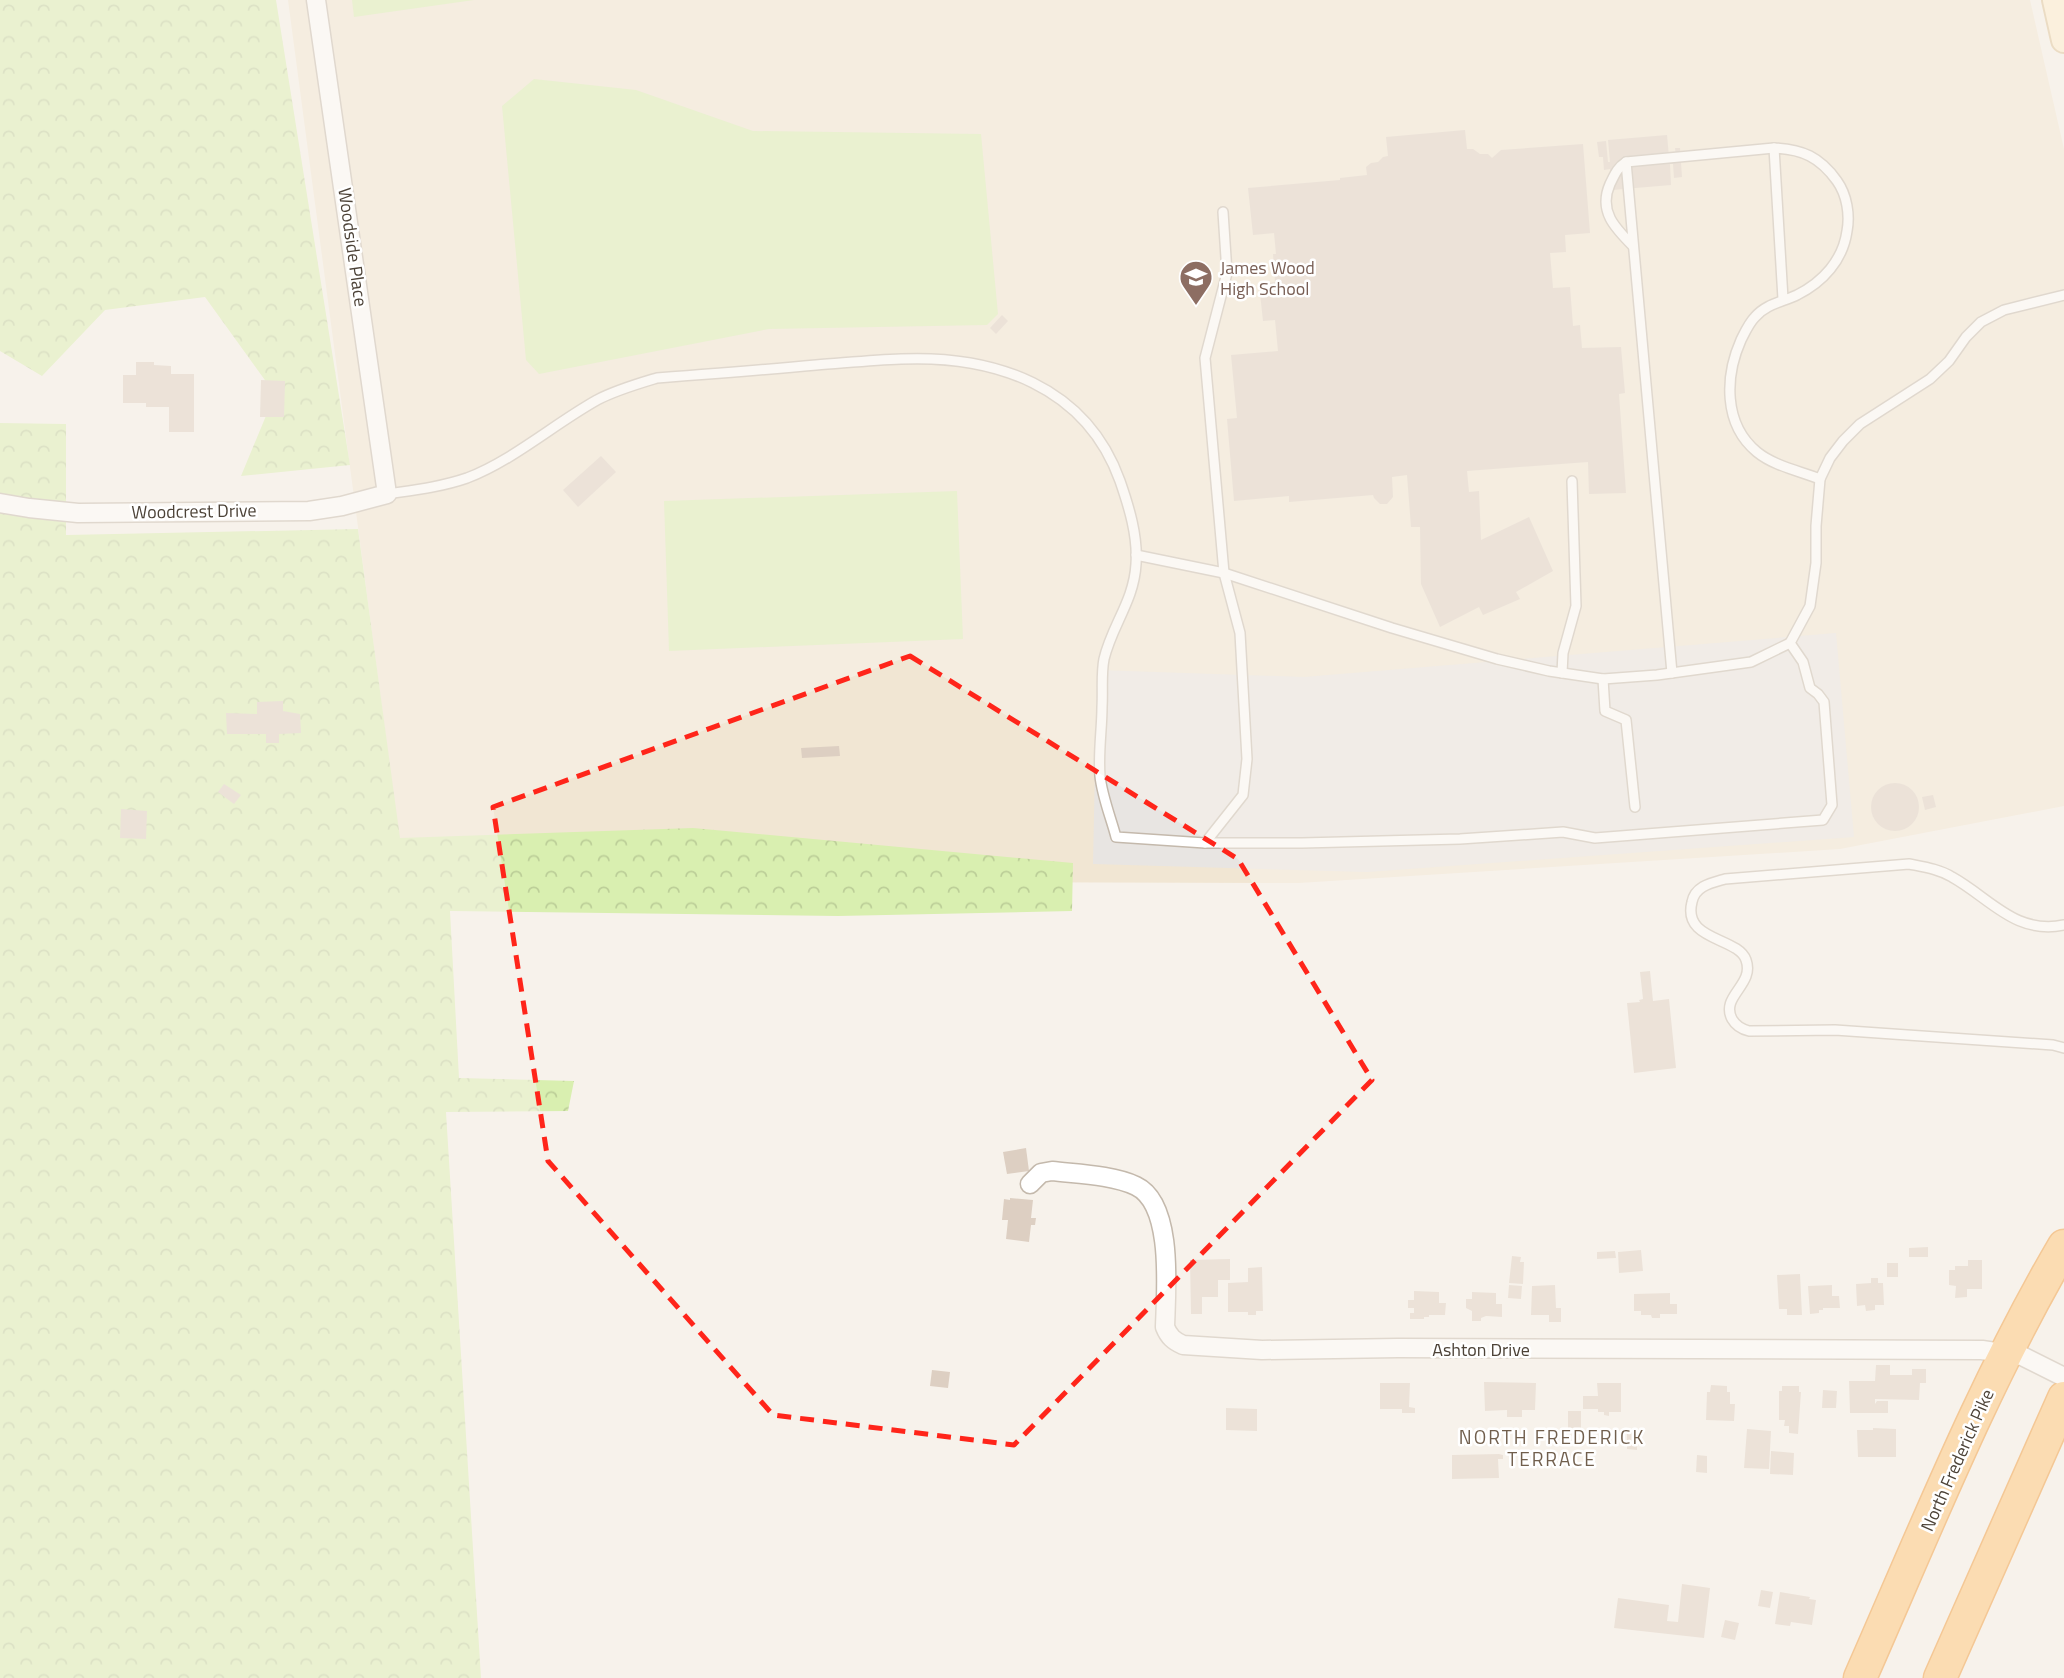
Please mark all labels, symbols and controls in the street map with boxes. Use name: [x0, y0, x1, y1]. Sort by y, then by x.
street label: Woodside Place: [331, 186, 375, 308]
place label: James Wood High School: [1220, 254, 1315, 302]
school or university icon: James Wood High School: [1177, 258, 1215, 307]
street label: Woodcrest Drive: [131, 496, 257, 526]
street label: Ashton Drive: [1432, 1336, 1530, 1363]
street label: North Frederick Pike: [1913, 1384, 2001, 1536]
district label: NORTH FREDERICK TERRACE: [1459, 1422, 1645, 1473]

